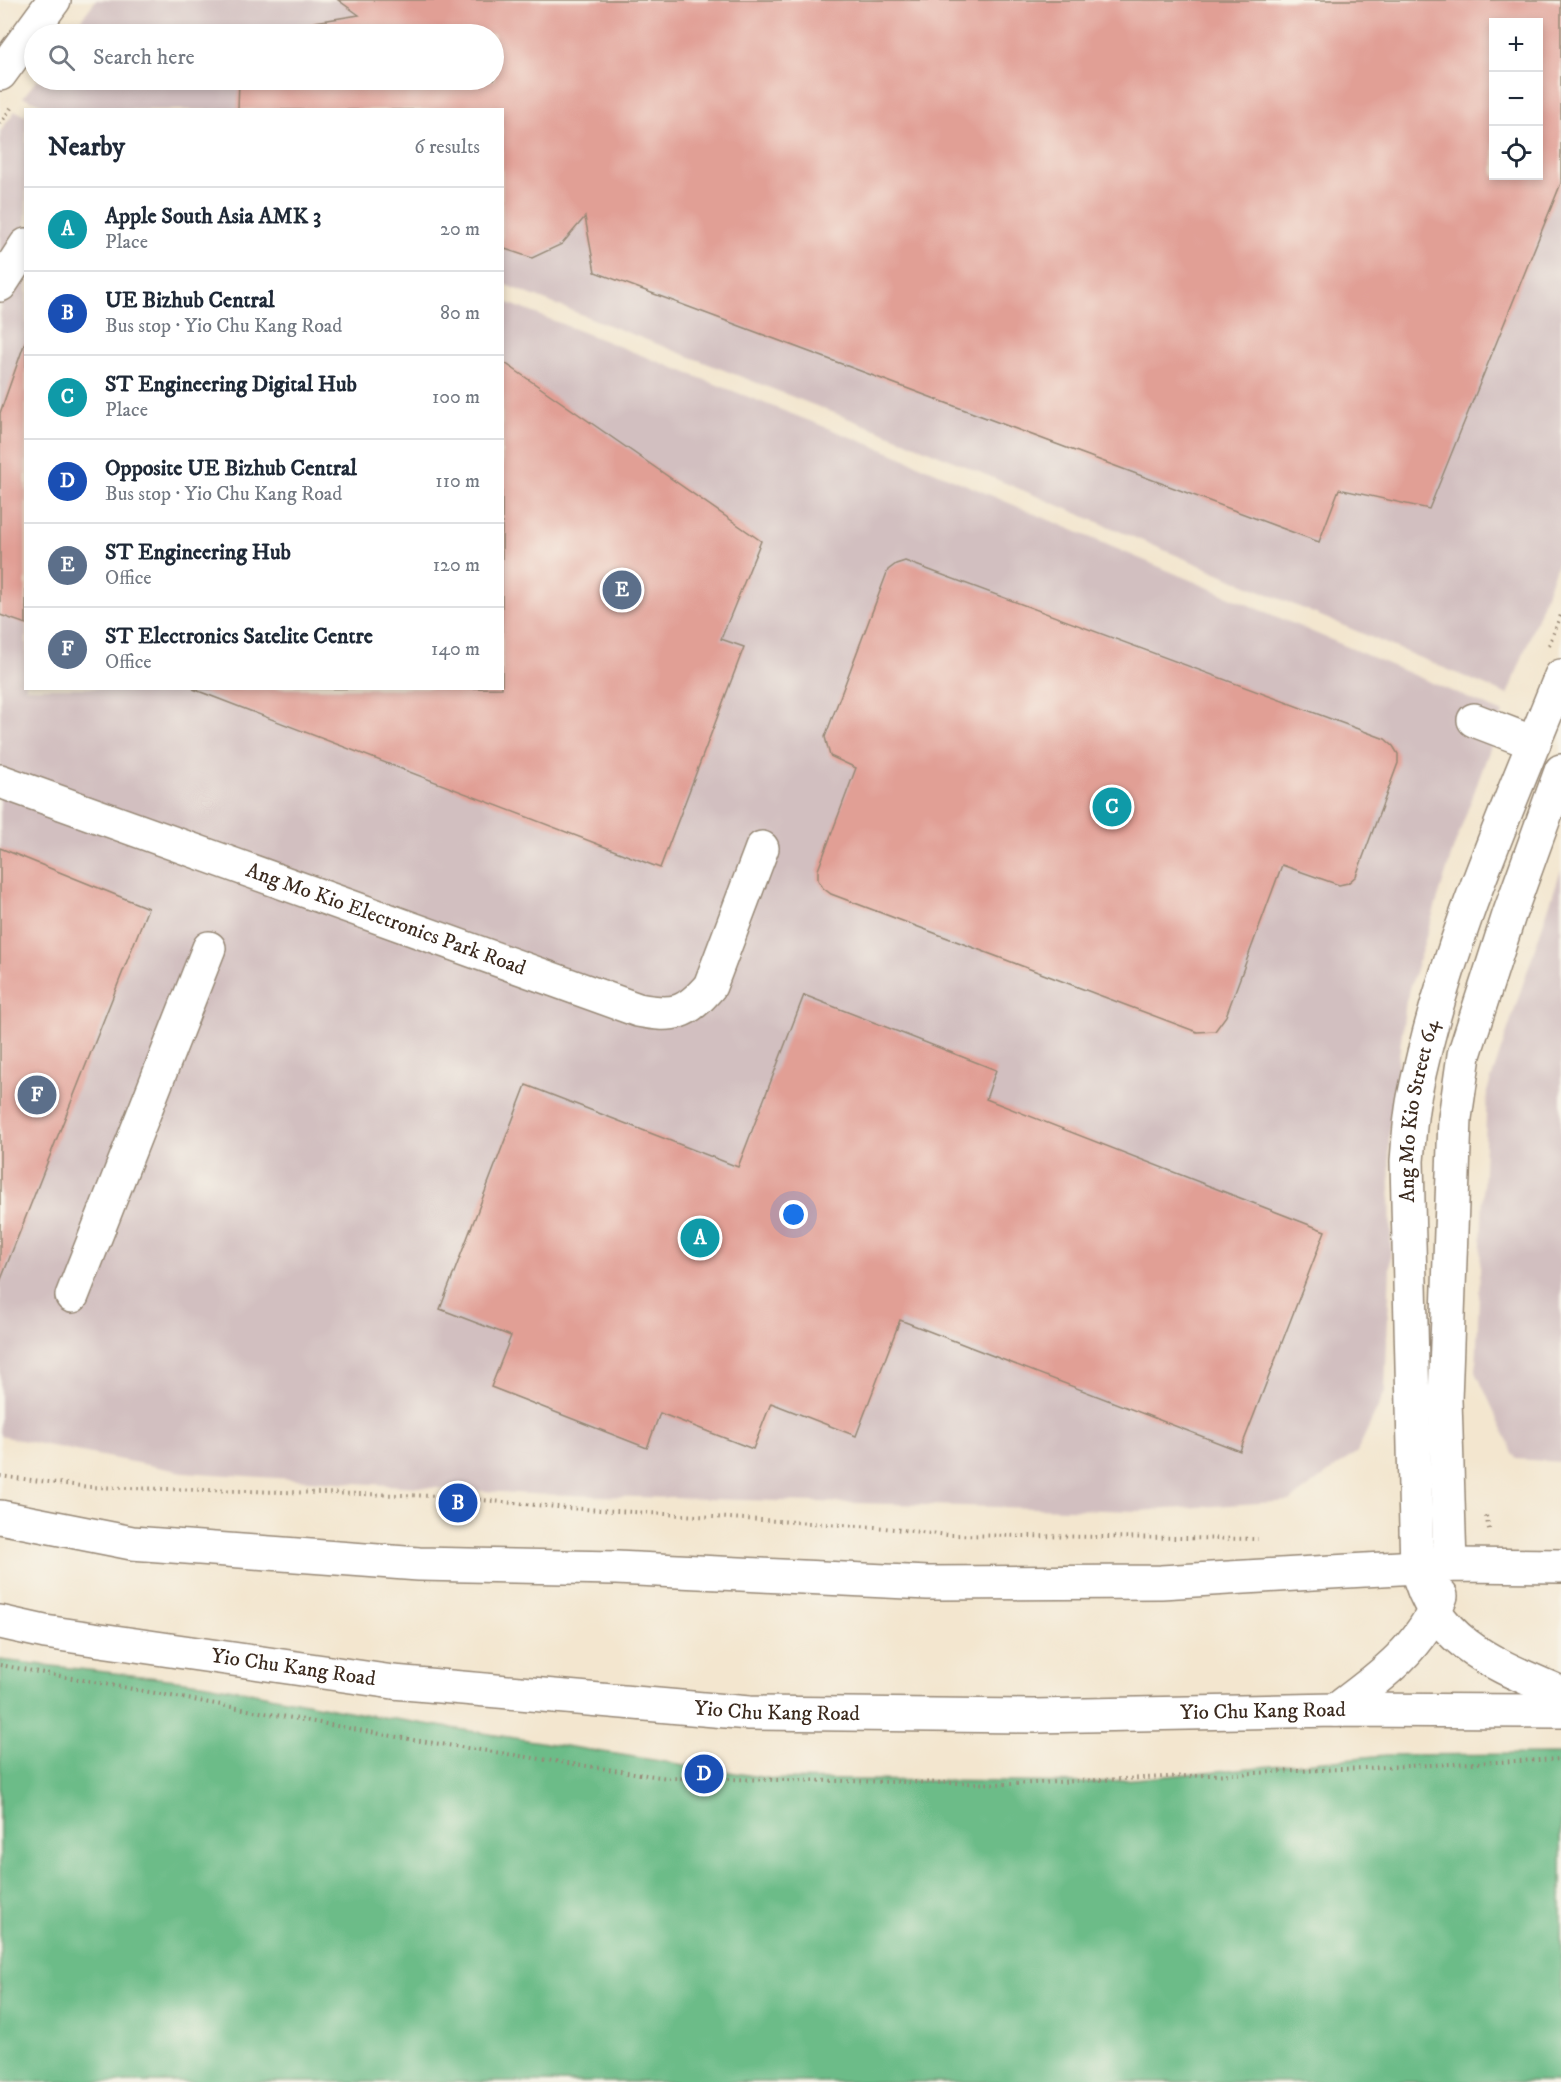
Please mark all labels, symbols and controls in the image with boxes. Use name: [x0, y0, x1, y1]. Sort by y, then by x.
map controls: [1489, 18, 1543, 180]
button: +: [1489, 18, 1543, 72]
search box: [24, 24, 504, 90]
icon: search: [45, 41, 78, 74]
text: Search here: [93, 44, 195, 71]
button: −: [1489, 72, 1543, 126]
button: locate: [1489, 126, 1543, 180]
text: Nearby: [48, 131, 125, 164]
text: 6 results: [414, 135, 480, 160]
text: Apple South Asia AMK 3: [105, 203, 321, 230]
text: A: [61, 217, 74, 242]
text: 20 m: [440, 217, 480, 242]
text: Place: [105, 230, 148, 255]
text: UE Bizhub Central: [105, 287, 275, 314]
text: B: [61, 301, 74, 326]
text: 80 m: [440, 301, 480, 326]
text: Bus stop · Yio Chu Kang Road: [105, 314, 342, 339]
text: ST Engineering Digital Hub: [105, 371, 357, 398]
text: C: [61, 385, 74, 410]
text: 100 m: [432, 385, 480, 410]
text: Place: [105, 398, 148, 423]
text: Opposite UE Bizhub Central: [105, 455, 357, 482]
text: D: [60, 469, 75, 494]
text: 110 m: [435, 469, 480, 494]
text: Bus stop · Yio Chu Kang Road: [105, 482, 342, 507]
text: ST Engineering Hub: [105, 539, 291, 566]
text: E: [60, 553, 75, 578]
text: 120 m: [433, 553, 480, 578]
text: Office: [105, 566, 152, 591]
pin: E: [602, 568, 642, 612]
text: ST Electronics Satelite Centre: [105, 623, 373, 650]
text: F: [61, 637, 74, 662]
text: 140 m: [431, 637, 480, 662]
text: Office: [105, 650, 152, 675]
pin: C: [1092, 784, 1132, 830]
street label: Ang Mo Kio Electronics Park Road: [242, 857, 530, 982]
street label: Ang Mo Kio Street 64: [1394, 1016, 1445, 1203]
pin: F: [18, 1072, 57, 1118]
your location: [779, 1200, 808, 1229]
pin: A: [680, 1216, 720, 1260]
pin: B: [438, 1480, 478, 1526]
street label: Yio Chu Kang Road: [209, 1643, 378, 1692]
street label: Yio Chu Kang Road: [693, 1695, 861, 1727]
street label: Yio Chu Kang Road: [1180, 1697, 1346, 1726]
pin: D: [684, 1752, 724, 1796]

